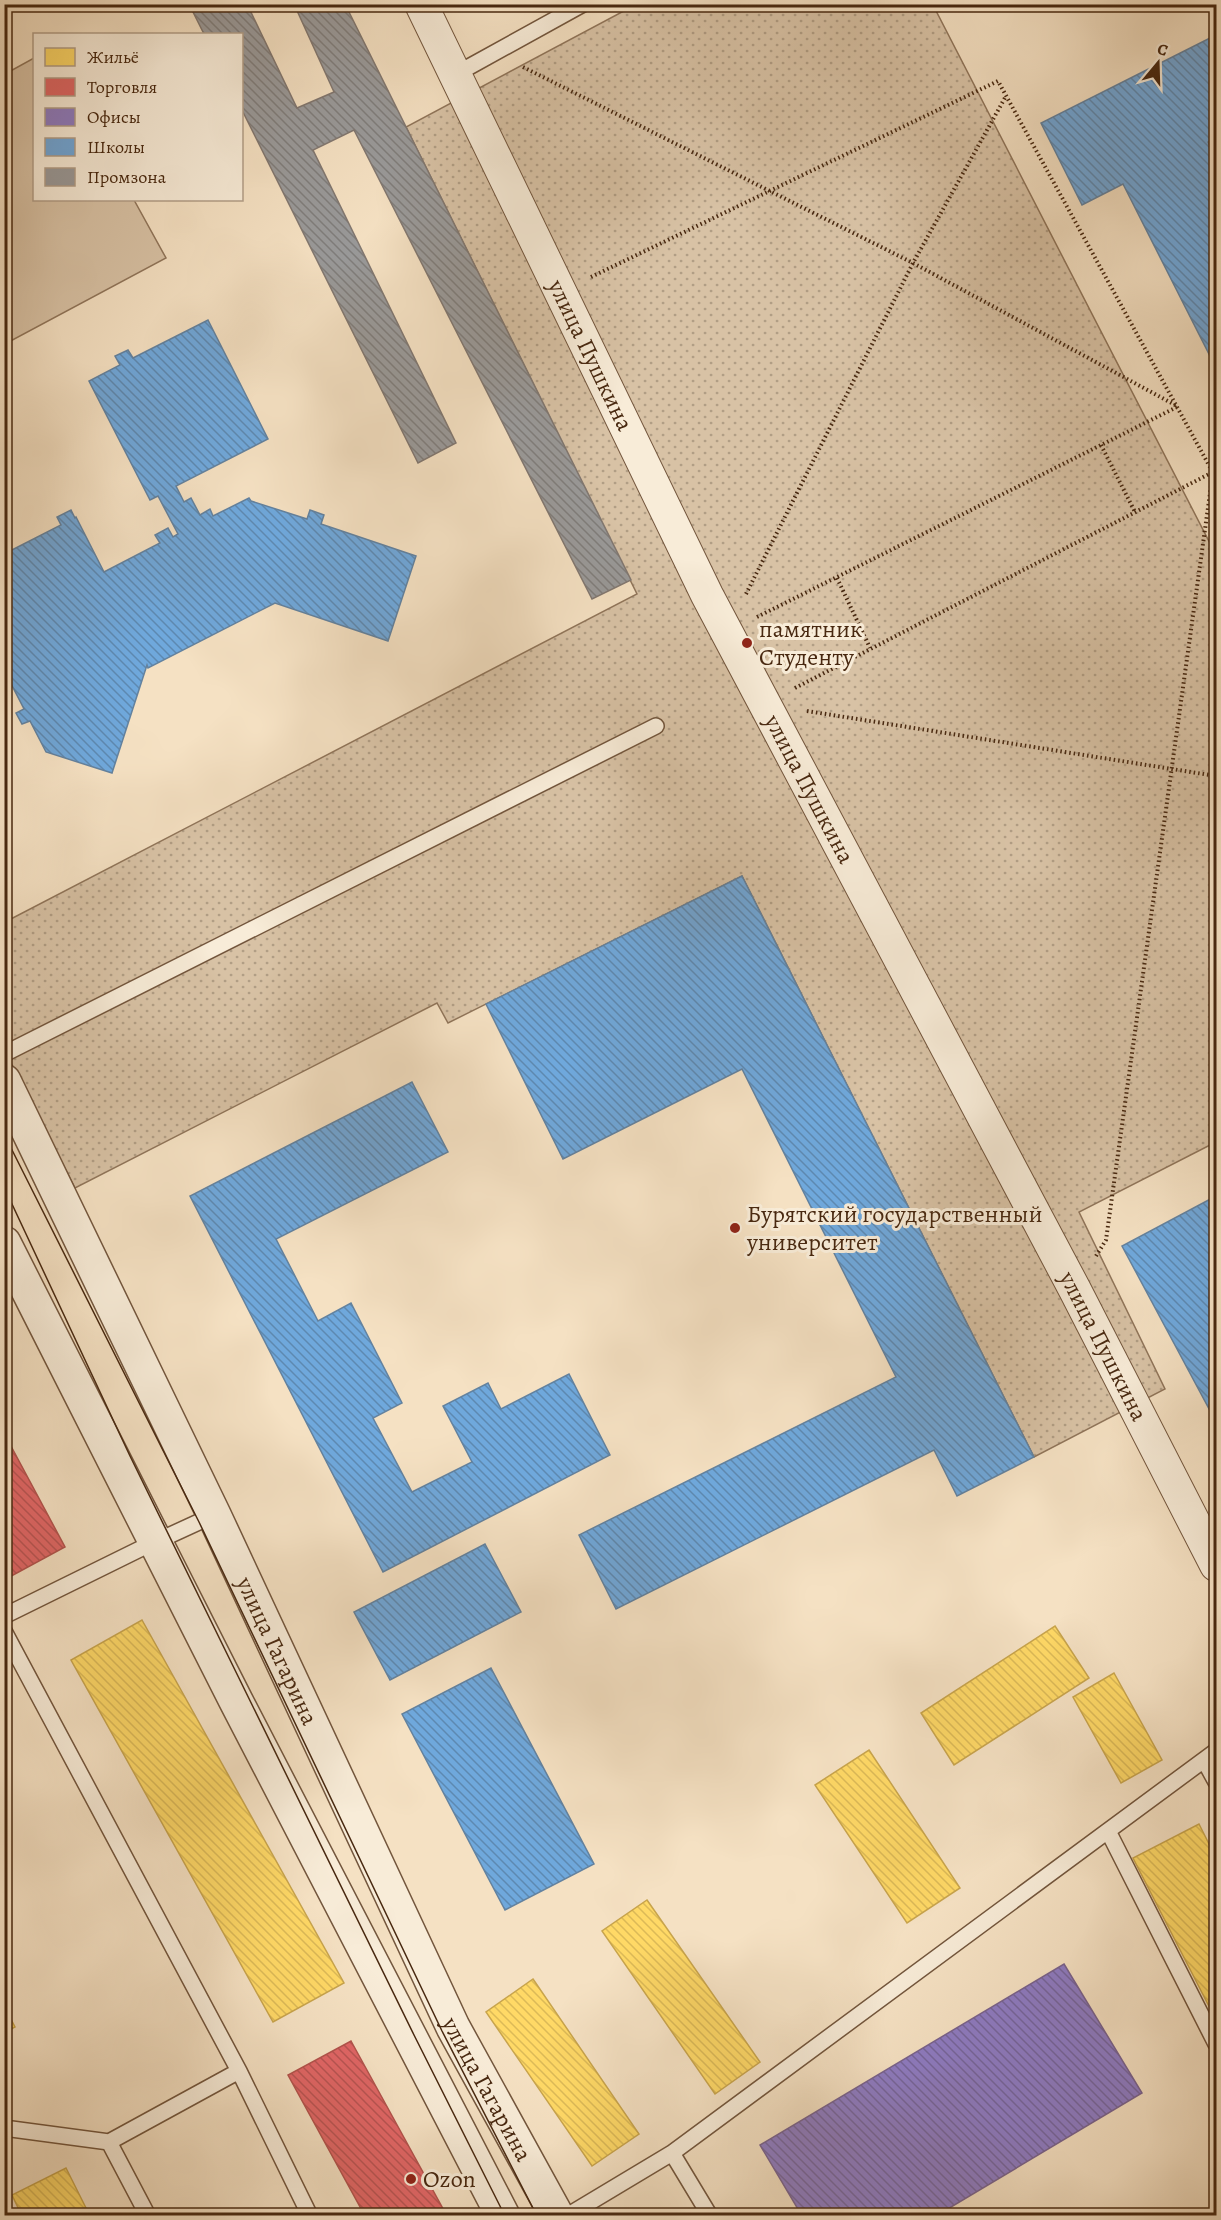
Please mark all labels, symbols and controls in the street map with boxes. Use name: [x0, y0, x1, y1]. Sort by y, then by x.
legend: [33, 33, 243, 201]
north arrow: [1128, 33, 1188, 93]
text: С: [1154, 38, 1171, 62]
text: Жильё: [87, 45, 139, 69]
text: Торговля: [87, 75, 157, 99]
text: Офисы: [87, 105, 141, 129]
text: Школы: [87, 135, 145, 159]
text: Промзона: [87, 165, 167, 189]
street label: улица Пушкина: [540, 273, 641, 436]
place label: памятник Студенту: [759, 613, 863, 673]
marker: памятник Студенту: [740, 636, 754, 650]
street label: улица Пушкина: [757, 708, 862, 869]
place label: Бурятский государственный университет: [746, 1198, 1043, 1258]
marker: Бурятский государственный университет: [728, 1221, 742, 1235]
street label: улица Пушкина: [1051, 1265, 1156, 1427]
street label: улица Гагарина: [229, 1570, 326, 1730]
street label: улица Гагарина: [434, 2011, 540, 2167]
place label: Ozon: [423, 2163, 476, 2195]
marker: Ozon: [404, 2172, 418, 2186]

